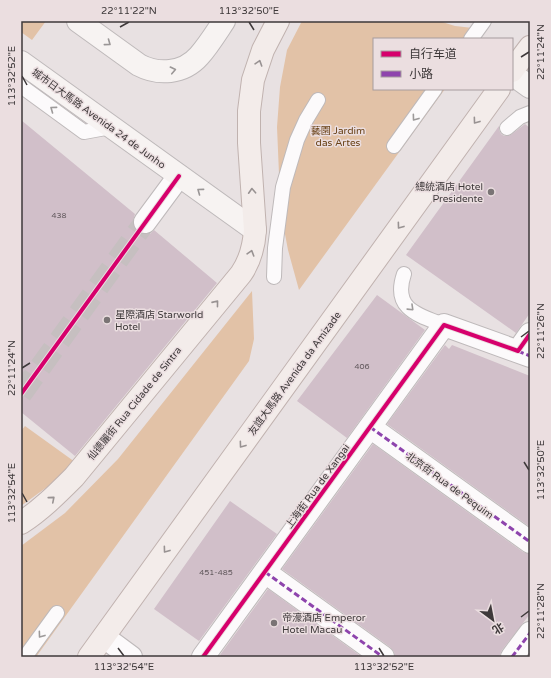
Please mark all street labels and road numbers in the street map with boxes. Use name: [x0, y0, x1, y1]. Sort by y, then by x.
street label: 城市日大馬路 Avenida 24 de Junho: [29, 66, 168, 171]
street label: 友誼大馬路 Avenida da Amizade: [246, 309, 344, 438]
street label: 仙德麗街 Rua Cidade de Sintra: [85, 345, 184, 463]
street label: 上海街 Rua de Xangai: [283, 442, 352, 531]
street label: 北京街 Rua de Pequim: [403, 450, 495, 521]

